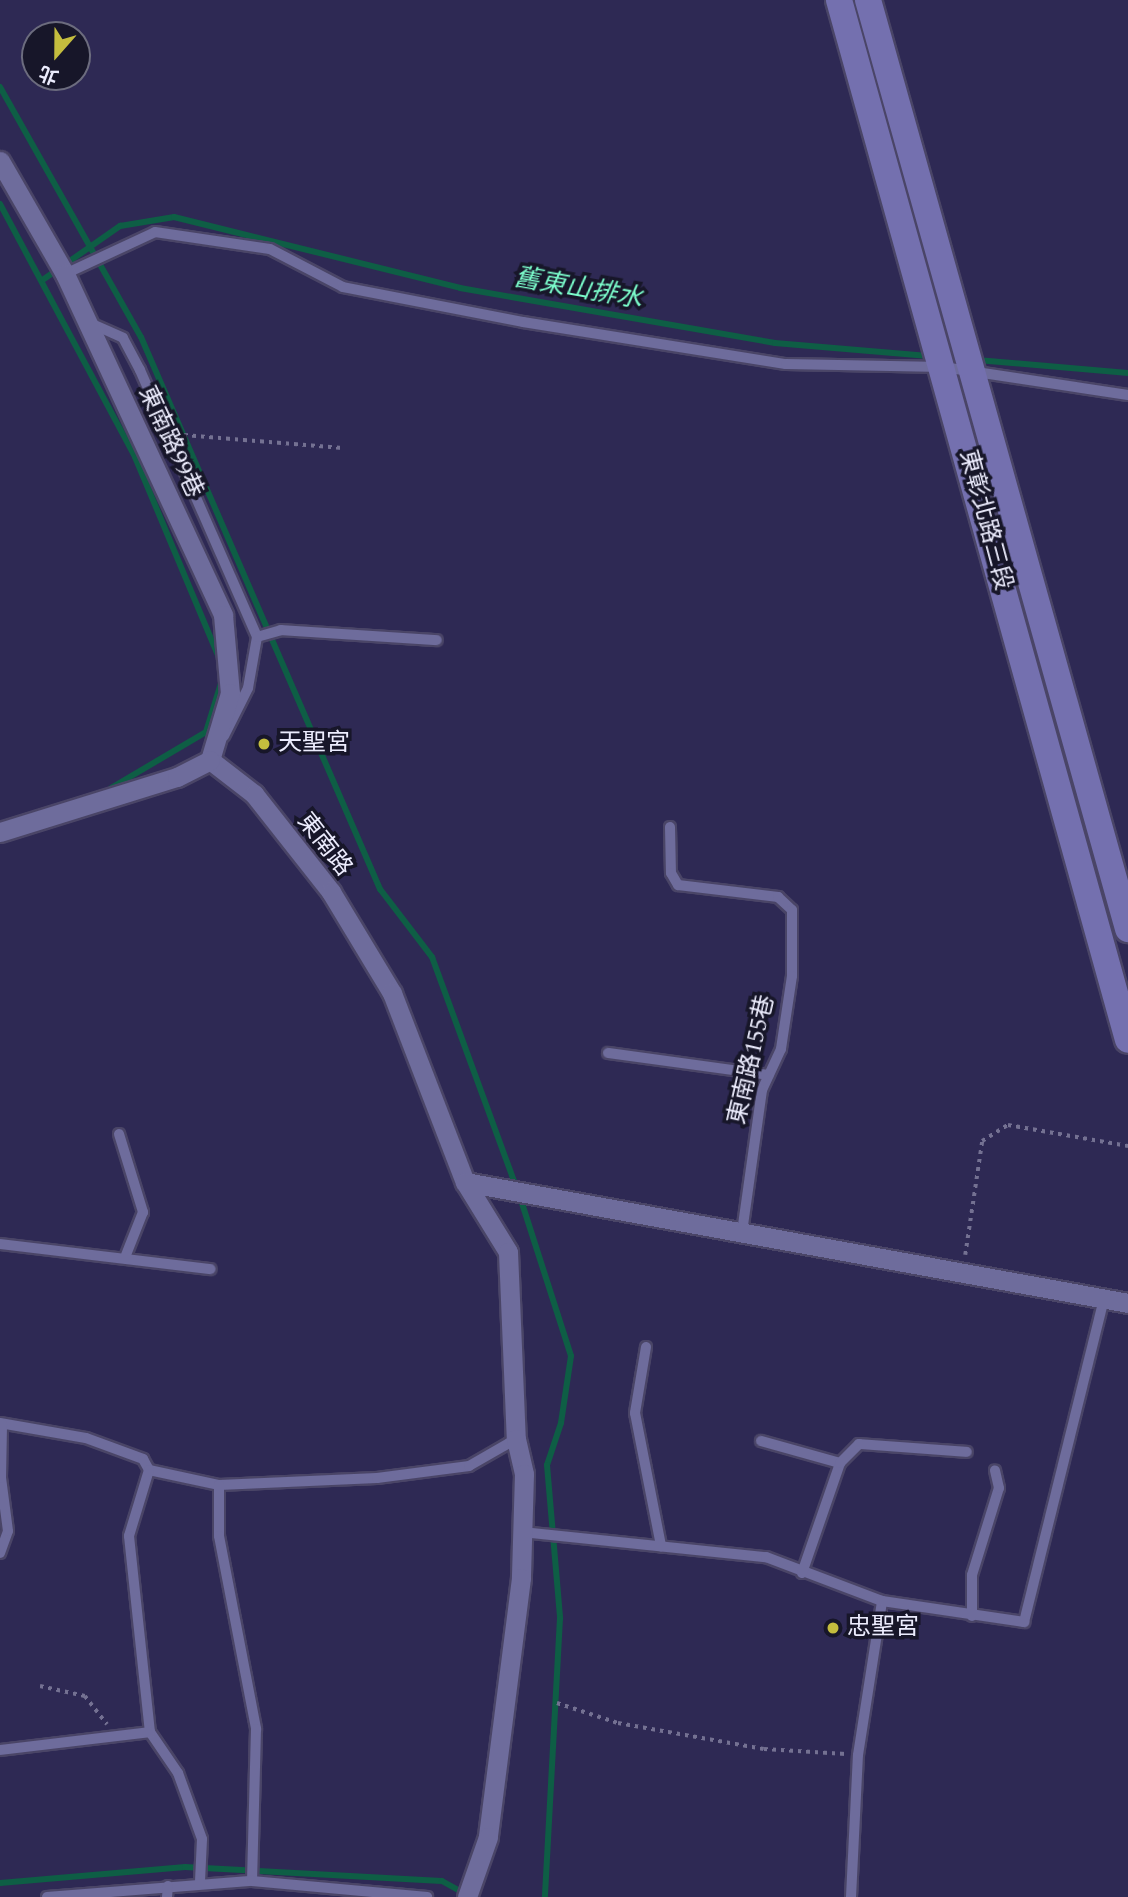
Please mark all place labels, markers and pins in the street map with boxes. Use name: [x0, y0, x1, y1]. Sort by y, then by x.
place label: 天聖宮: [278, 730, 350, 758]
marker: 天聖宮: [256, 736, 272, 752]
place label: 忠聖宮: [847, 1614, 919, 1642]
marker: 忠聖宮: [825, 1620, 841, 1636]

